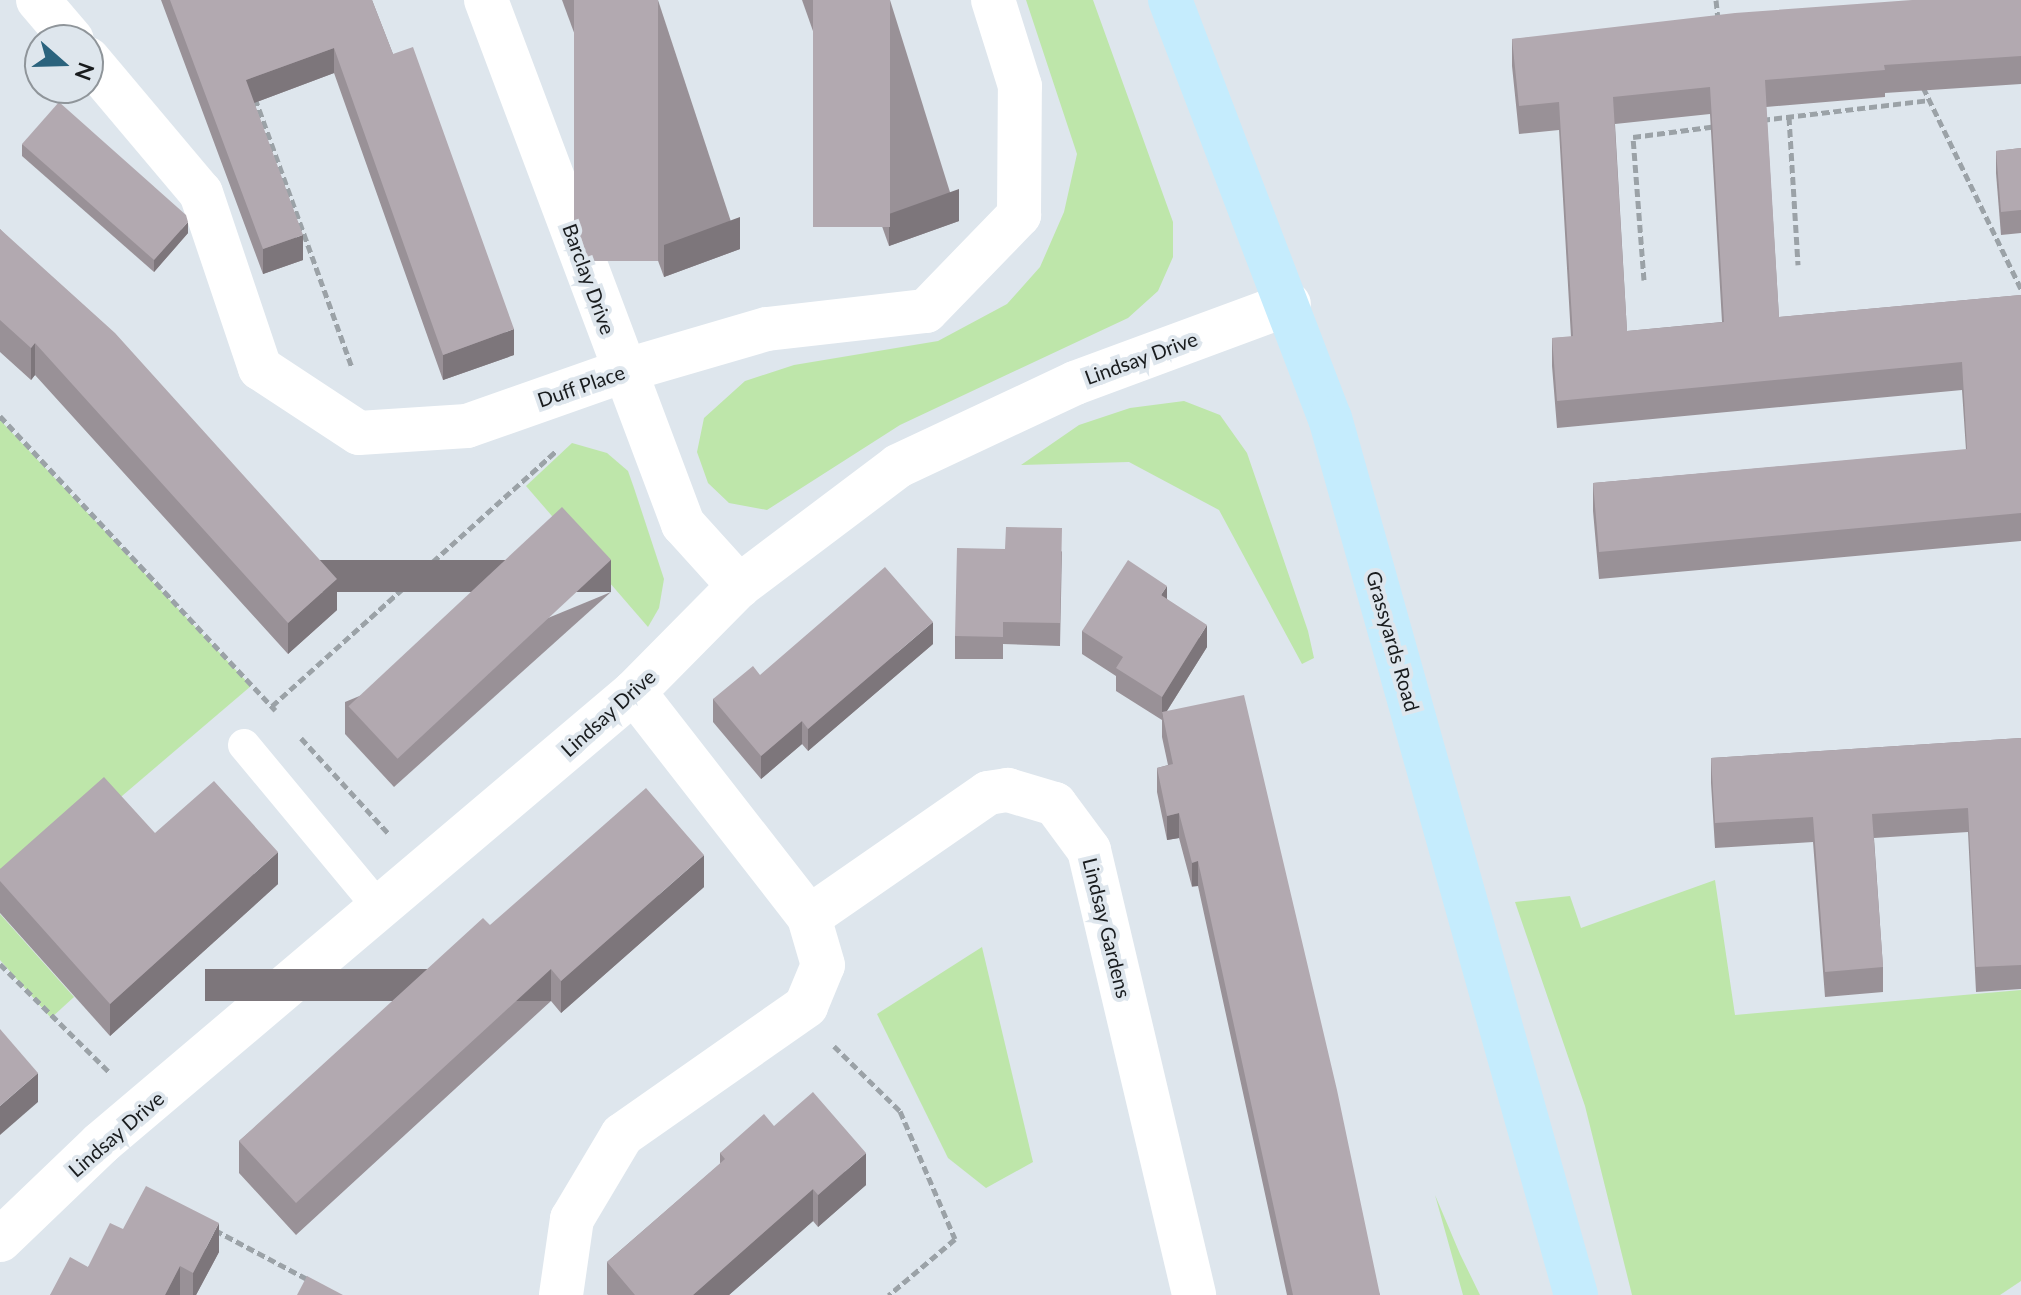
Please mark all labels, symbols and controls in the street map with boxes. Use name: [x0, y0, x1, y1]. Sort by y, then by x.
north arrow: [24, 24, 104, 104]
text: N: [70, 59, 101, 84]
street label: Barclay Drive: [558, 220, 620, 338]
street label: Lindsay Drive: [1081, 326, 1201, 390]
street label: Duff Place: [534, 360, 628, 412]
street label: Grassyards Road: [1361, 568, 1425, 714]
street label: Lindsay Drive: [556, 664, 660, 762]
street label: Lindsay Gardens: [1078, 855, 1136, 1001]
street label: Lindsay Drive: [63, 1086, 169, 1182]

